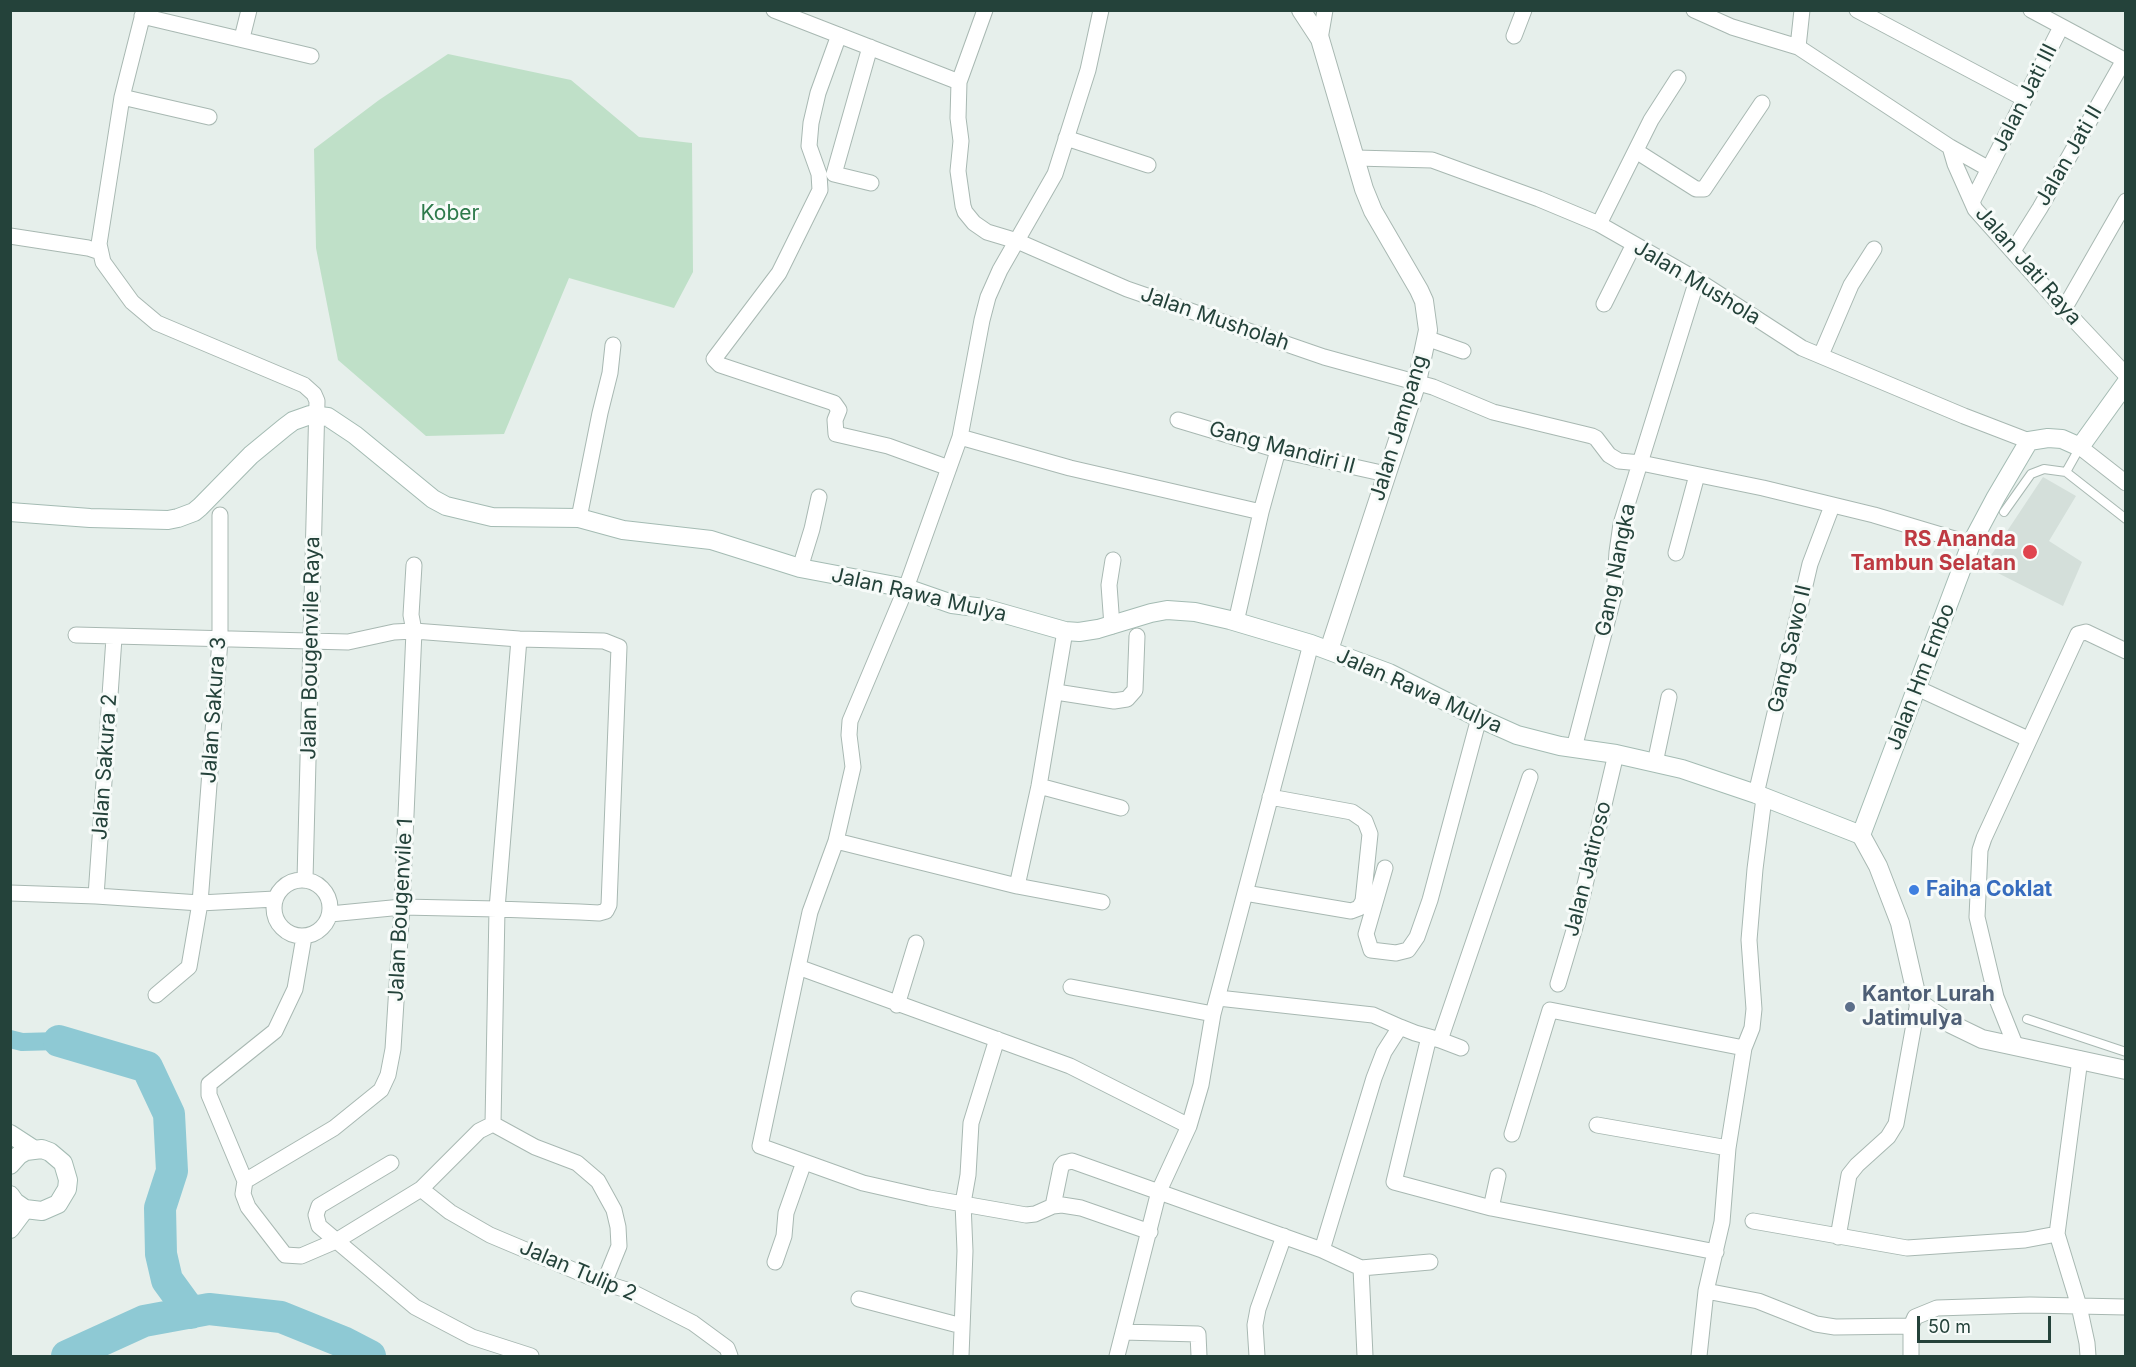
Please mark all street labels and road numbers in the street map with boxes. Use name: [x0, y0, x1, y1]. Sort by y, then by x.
street label: Jalan Jati III: [1987, 40, 2063, 156]
street label: Jalan Jati II: [2030, 101, 2108, 211]
street label: Jalan Jati Raya: [1970, 202, 2086, 330]
street label: Jalan Mushola: [1629, 235, 1765, 331]
street label: Jalan Musholah: [1137, 282, 1293, 356]
street label: Jalan Jampang: [1365, 352, 1433, 504]
street label: Gang Mandiri II: [1206, 416, 1358, 480]
street label: Gang Nangka: [1591, 501, 1641, 639]
street label: Jalan Bougenvile Raya: [296, 536, 326, 760]
street label: Jalan Rawa Mulya: [829, 563, 1009, 627]
street label: Gang Sawo II: [1763, 583, 1817, 715]
street label: Jalan Hm Embo: [1881, 600, 1961, 754]
street label: Jalan Sakura 3: [196, 636, 232, 784]
street label: Jalan Rawa Mulya: [1332, 643, 1506, 739]
street label: Jalan Sakura 2: [87, 693, 123, 841]
street label: Jalan Jatiroso: [1559, 799, 1617, 939]
street label: Jalan Bougenvile 1: [384, 818, 418, 1002]
street label: Jalan Tulip 2: [515, 1235, 641, 1307]

